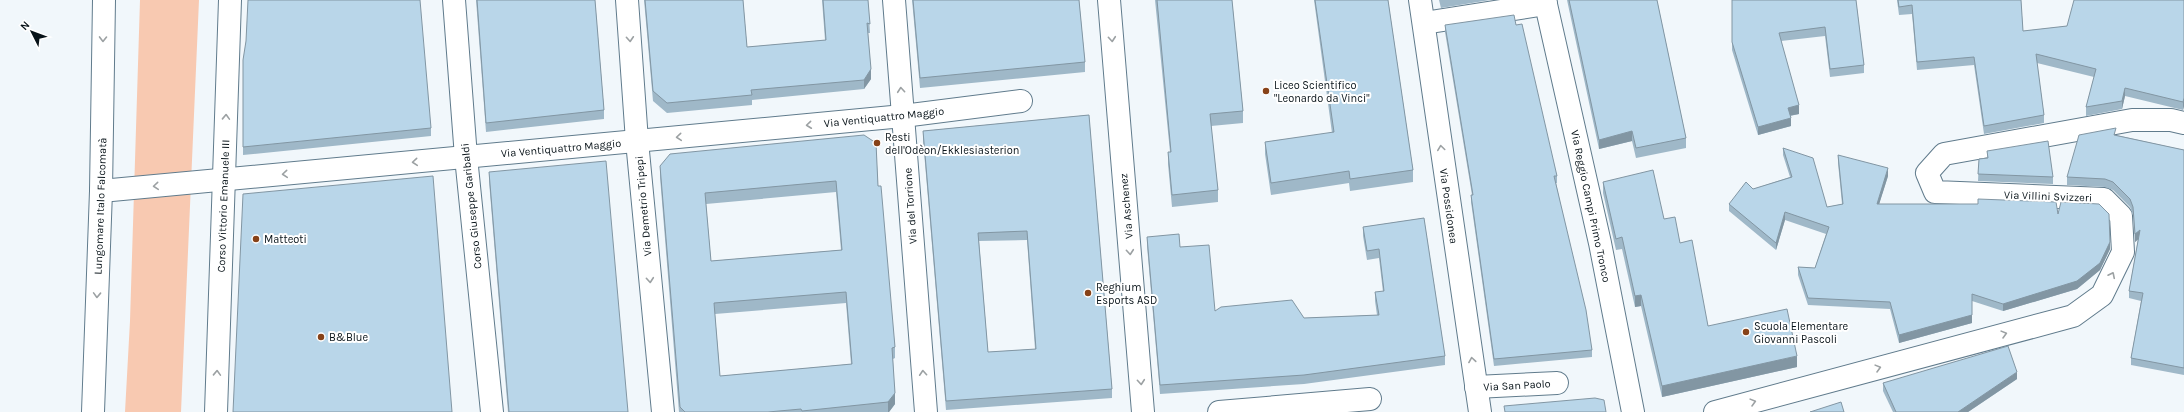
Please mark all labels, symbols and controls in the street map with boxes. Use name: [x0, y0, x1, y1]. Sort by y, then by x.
north arrow: [12, 12, 52, 52]
text: N: [17, 18, 32, 33]
one-way arrow: [99, 36, 107, 42]
one-way arrow: [625, 36, 634, 42]
one-way arrow: [1107, 36, 1116, 42]
place label: Liceo Scientifico "Leonardo da Vinci": [1274, 79, 1370, 105]
marker: Liceo Scientifico "Leonardo da Vinci": [1261, 86, 1271, 96]
one-way arrow: [897, 87, 906, 93]
street label: Via Ventiquattro Maggio: [823, 105, 945, 130]
one-way arrow: [222, 114, 231, 120]
one-way arrow: [806, 120, 812, 129]
street label: Via Reggio Campi Primo Tronco: [1568, 129, 1613, 284]
place label: Resti dell'Odèon/Ekklesiasterion: [885, 131, 1019, 157]
one-way arrow: [676, 132, 682, 141]
street label: Lungomare Italo Falcomatà: [92, 137, 109, 275]
street label: Via Ventiquattro Maggio: [500, 137, 622, 160]
marker: Resti dell'Odèon/Ekklesiasterion: [872, 138, 882, 148]
street label: Corso Vittorio Emanuele III: [215, 139, 232, 273]
street label: Corso Giuseppe Garibaldi: [458, 142, 485, 270]
one-way arrow: [1437, 145, 1446, 151]
street label: Via Demetrio Tripepi: [633, 155, 654, 257]
one-way arrow: [412, 157, 418, 166]
street label: Via del Torrione: [901, 167, 920, 244]
street label: Via Possidonea: [1437, 168, 1460, 245]
one-way arrow: [282, 169, 288, 178]
street label: Via Aschenez: [1117, 173, 1136, 239]
one-way arrow: [153, 181, 159, 190]
street label: Via Villini Svizzeri: [2004, 188, 2092, 205]
place label: Matteoti: [264, 233, 307, 246]
marker: Matteoti: [251, 234, 261, 244]
one-way arrow: [1125, 249, 1134, 255]
one-way arrow: [2107, 271, 2115, 279]
one-way arrow: [646, 277, 655, 283]
place label: Reghium Esports ASD: [1096, 281, 1157, 307]
marker: Reghium Esports ASD: [1083, 288, 1093, 298]
one-way arrow: [93, 292, 101, 298]
place label: Scuola Elementare Giovanni Pascoli: [1754, 320, 1848, 346]
marker: Scuola Elementare Giovanni Pascoli: [1741, 327, 1751, 337]
one-way arrow: [2000, 330, 2007, 339]
place label: B&Blue: [329, 331, 368, 344]
marker: B&Blue: [316, 332, 326, 342]
one-way arrow: [1468, 357, 1477, 363]
one-way arrow: [1875, 364, 1882, 373]
one-way arrow: [213, 370, 222, 376]
one-way arrow: [918, 370, 927, 376]
street label: Via San Paolo: [1483, 377, 1551, 394]
one-way arrow: [1136, 379, 1145, 385]
one-way arrow: [1749, 398, 1756, 407]

